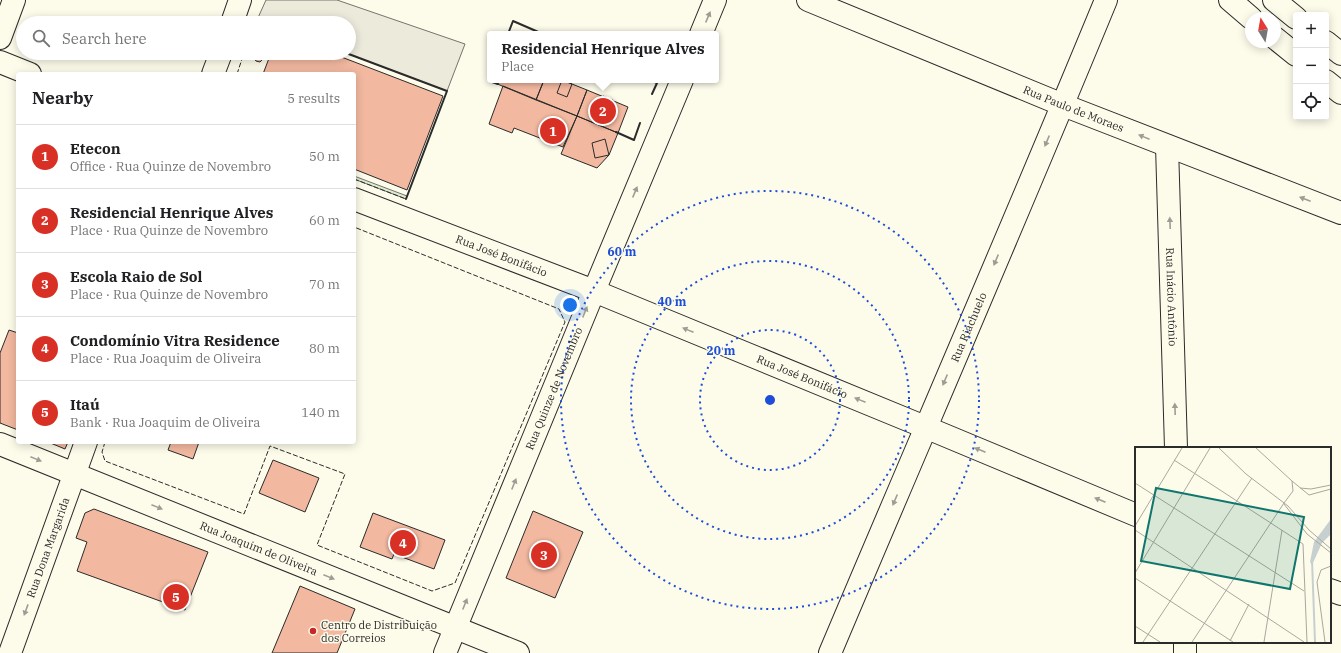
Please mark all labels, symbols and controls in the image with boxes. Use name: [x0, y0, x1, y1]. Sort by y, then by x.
one-way arrow: [705, 11, 712, 23]
north arrow: [1245, 12, 1281, 48]
map controls: [1293, 12, 1329, 120]
button: +: [1293, 12, 1329, 48]
search box: [16, 16, 356, 60]
icon: search: [30, 27, 52, 49]
text: Search here: [62, 29, 147, 48]
popup: [487, 31, 719, 83]
text: Residencial Henrique Alves: [501, 39, 705, 58]
button: −: [1293, 48, 1329, 84]
text: Place: [501, 58, 534, 75]
street label: Rua Paulo de Moraes: [1021, 82, 1126, 135]
button: locate: [1293, 84, 1329, 120]
text: Nearby: [32, 87, 93, 109]
text: 5 results: [287, 90, 340, 107]
pin: 2: [590, 96, 616, 126]
pin: 1: [540, 116, 566, 146]
one-way arrow: [1139, 134, 1150, 140]
one-way arrow: [1044, 135, 1050, 147]
text: Etecon: [70, 139, 121, 158]
text: 1: [41, 148, 49, 165]
text: 50 m: [309, 148, 340, 165]
text: Office · Rua Quinze de Novembro: [70, 158, 271, 175]
one-way arrow: [632, 186, 638, 197]
one-way arrow: [1298, 196, 1310, 202]
text: Residencial Henrique Alves: [70, 203, 273, 222]
text: 2: [41, 212, 49, 229]
text: 60 m: [309, 212, 340, 229]
one-way arrow: [1166, 217, 1173, 229]
text: Place · Rua Quinze de Novembro: [70, 222, 268, 239]
street label: Rua José Bonifácio: [454, 232, 549, 279]
text: 60 m: [608, 244, 637, 259]
street label: Rua Inácio Antônio: [1163, 247, 1180, 347]
one-way arrow: [993, 255, 999, 267]
text: Escola Raio de Sol: [70, 267, 202, 286]
text: 3: [41, 276, 49, 293]
text: 70 m: [309, 276, 340, 293]
text: Place · Rua Quinze de Novembro: [70, 286, 268, 303]
street label: Rua Riachuelo: [948, 290, 990, 364]
text: 40 m: [658, 294, 687, 309]
your location: [560, 295, 580, 315]
one-way arrow: [582, 306, 588, 317]
street label: Rua Quinze de Novembro: [522, 325, 585, 452]
one-way arrow: [681, 326, 693, 332]
text: Condomínio Vitra Residence: [70, 331, 280, 350]
text: 4: [41, 340, 49, 357]
text: 80 m: [309, 340, 340, 357]
text: 20 m: [707, 343, 736, 358]
text: Place · Rua Joaquim de Oliveira: [70, 350, 261, 367]
street label: Rua José Bonifácio: [755, 352, 850, 401]
one-way arrow: [942, 374, 948, 385]
centre of rings: [763, 393, 777, 407]
text: Itaú: [70, 395, 100, 414]
one-way arrow: [854, 397, 866, 403]
one-way arrow: [1172, 402, 1178, 415]
text: 5: [41, 404, 49, 421]
text: 140 m: [301, 404, 340, 421]
text: Bank · Rua Joaquim de Oliveira: [70, 414, 260, 431]
one-way arrow: [974, 446, 986, 452]
inset map: [1135, 447, 1331, 643]
one-way arrow: [31, 456, 43, 462]
one-way arrow: [512, 477, 518, 489]
one-way arrow: [891, 494, 897, 506]
street label: Rua Dona Margarida: [23, 495, 72, 600]
one-way arrow: [1094, 497, 1106, 503]
one-way arrow: [151, 505, 163, 511]
street label: Rua Joaquim de Oliveira: [198, 518, 320, 578]
pin: 4: [390, 528, 416, 558]
pin: 3: [531, 540, 557, 570]
one-way arrow: [324, 574, 335, 580]
pin: 5: [163, 582, 189, 612]
one-way arrow: [462, 598, 468, 610]
one-way arrow: [22, 605, 28, 617]
place label: Centro de Distribuição dos Correios: [321, 618, 437, 645]
marker: Centro de Distribuição dos Correios: [308, 626, 318, 636]

